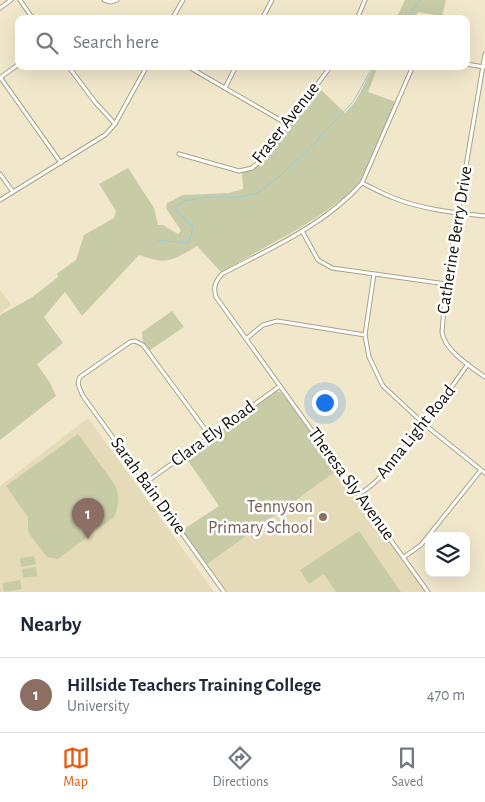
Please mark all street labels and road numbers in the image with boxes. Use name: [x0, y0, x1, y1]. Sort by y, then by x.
street label: Fraser Avenue: [249, 79, 323, 167]
street label: Catherine Berry Drive: [434, 165, 476, 315]
street label: Anna Light Road: [373, 382, 459, 482]
street label: Clara Ely Road: [168, 398, 258, 470]
street label: Theresa Sly Avenue: [304, 424, 398, 544]
street label: Sarah Bain Drive: [107, 434, 189, 538]

